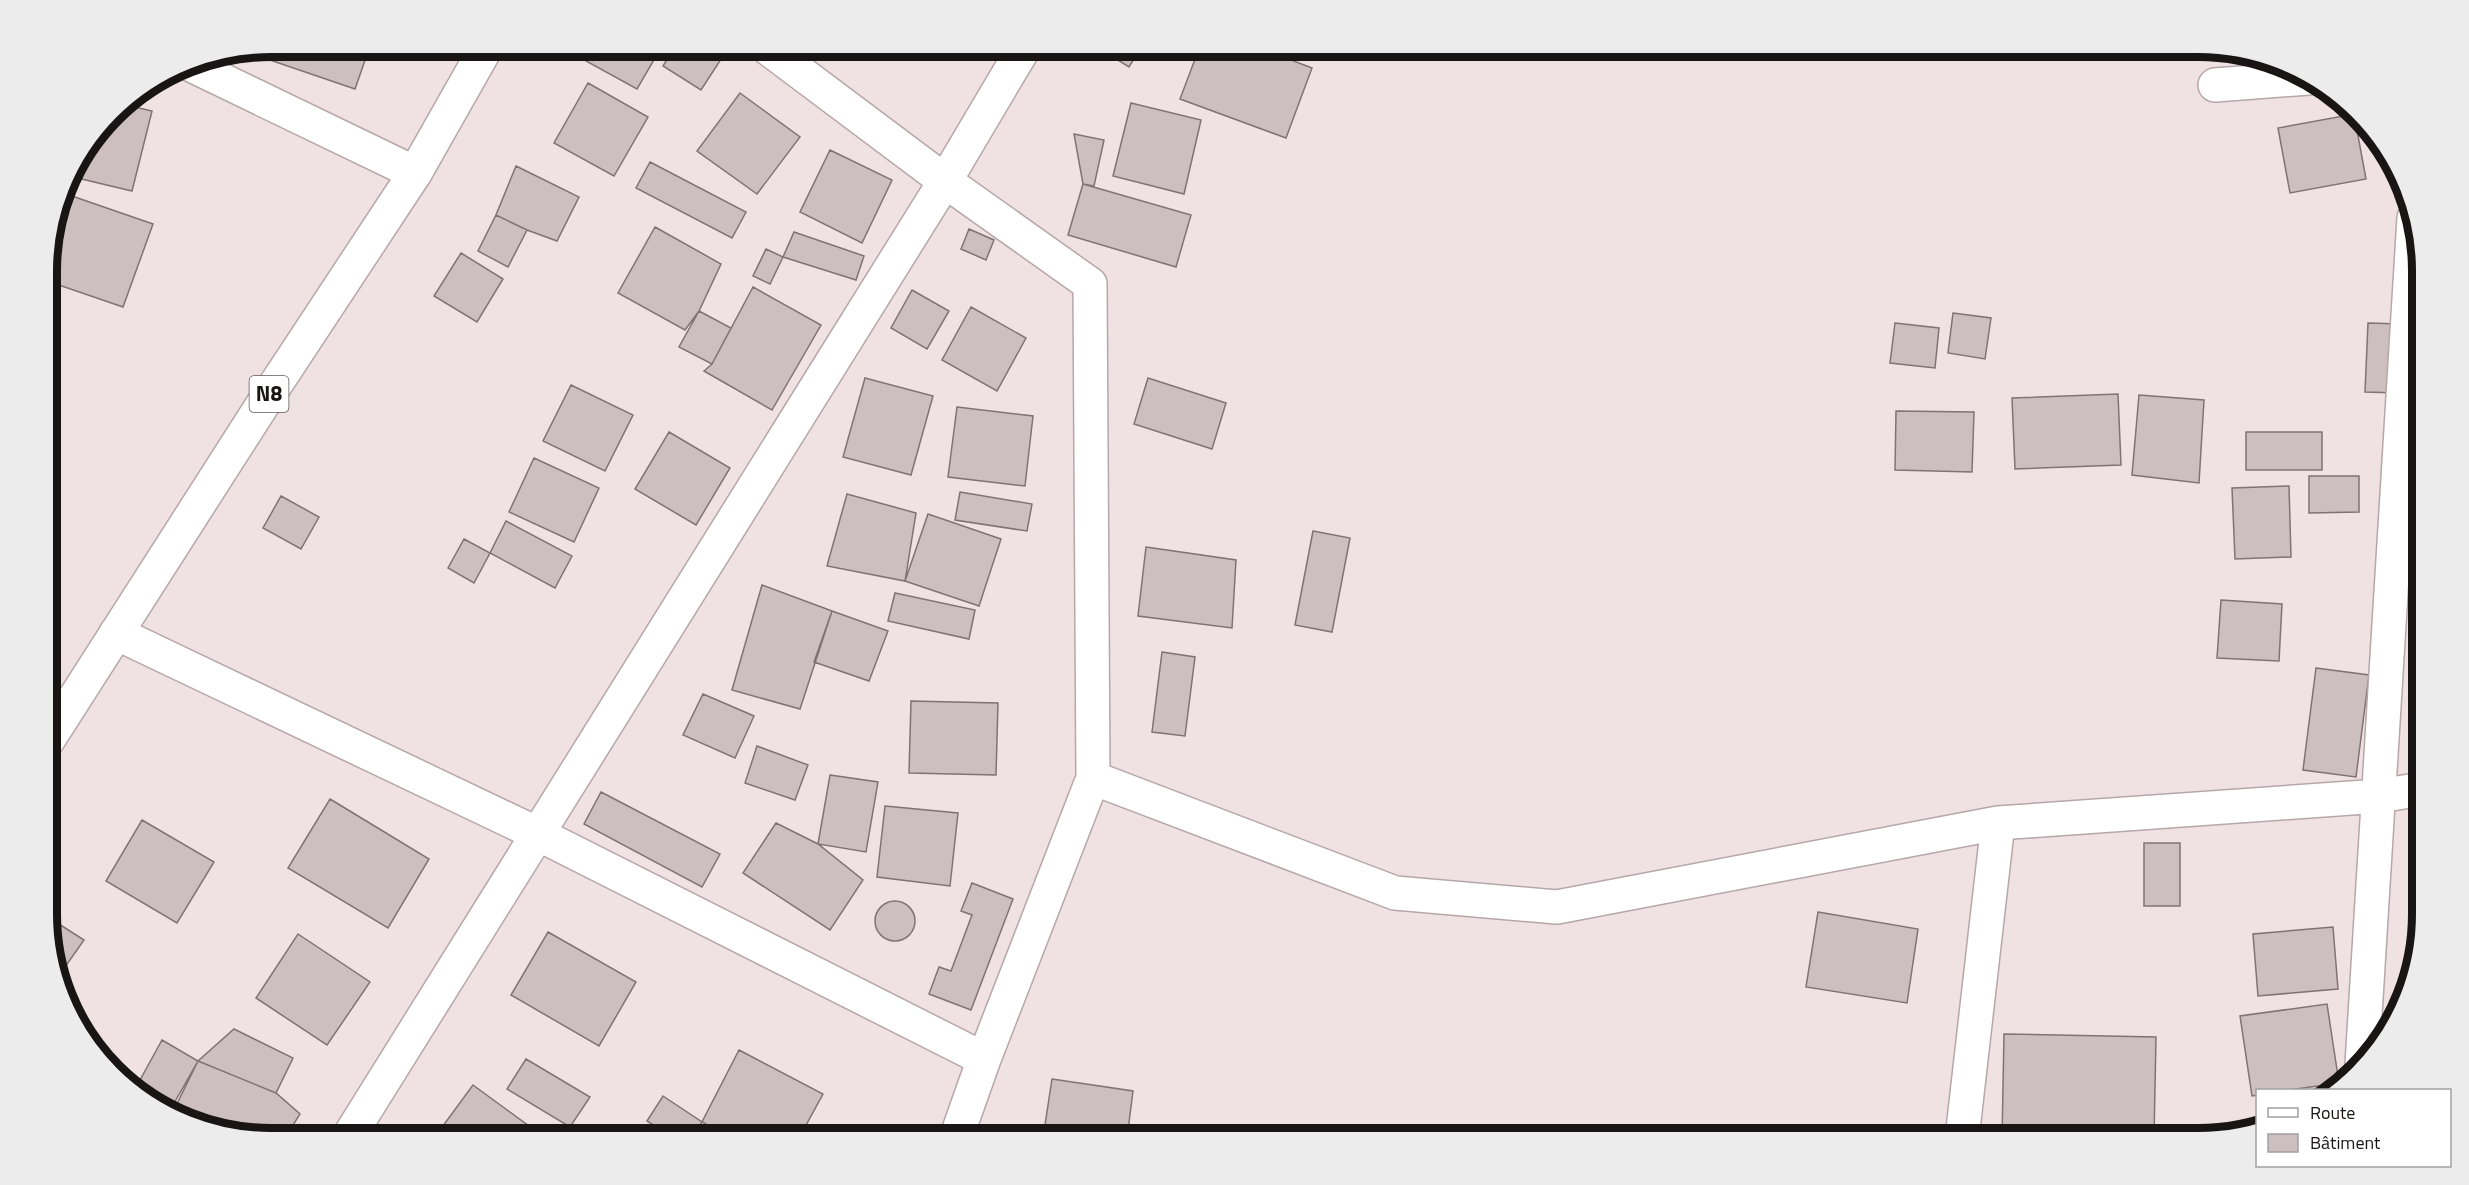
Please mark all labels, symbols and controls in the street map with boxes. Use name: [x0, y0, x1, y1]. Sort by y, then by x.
road number: N8: [250, 376, 288, 412]
legend: [2256, 1089, 2451, 1167]
text: Route: [2310, 1099, 2355, 1126]
text: Bâtiment: [2310, 1129, 2381, 1156]

